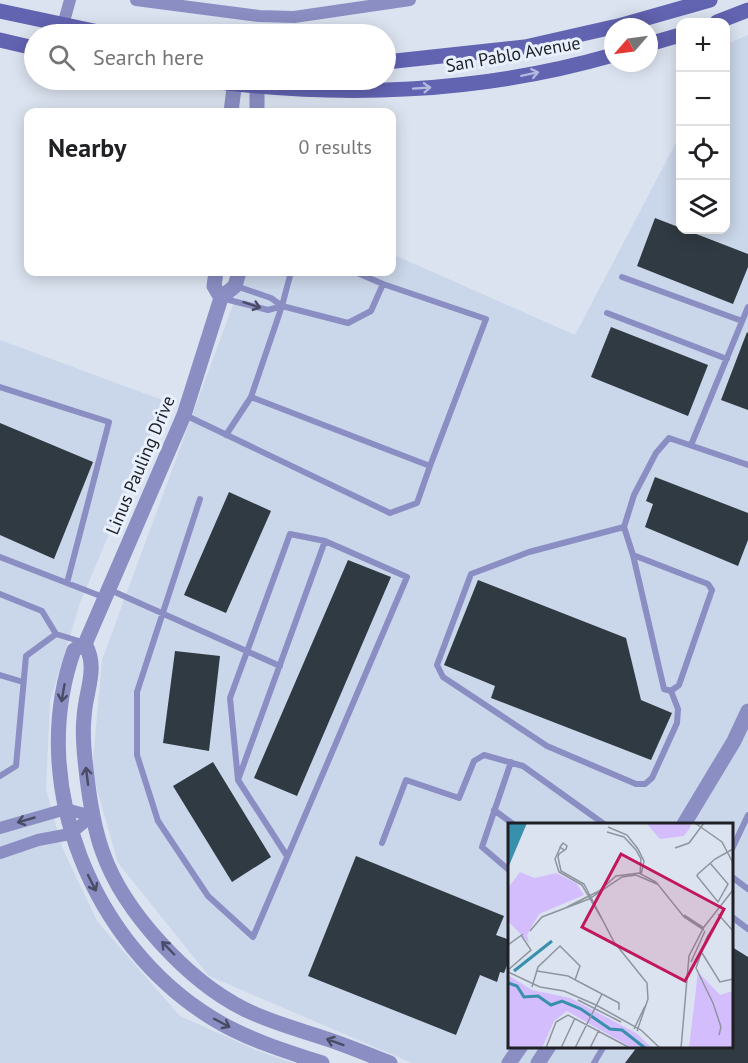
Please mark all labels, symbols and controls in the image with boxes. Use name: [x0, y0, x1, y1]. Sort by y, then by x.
north arrow: [604, 18, 658, 72]
map controls: [676, 18, 730, 234]
button: +: [676, 18, 730, 72]
search box: [24, 24, 396, 90]
street label: San Pablo Avenue: [444, 31, 582, 77]
icon: search: [45, 41, 78, 74]
text: Search here: [93, 43, 204, 71]
one-way arrow: [520, 68, 539, 79]
button: −: [676, 72, 730, 126]
one-way arrow: [411, 82, 431, 93]
button: locate: [676, 126, 730, 180]
text: Nearby: [48, 131, 126, 164]
text: 0 results: [299, 134, 372, 160]
button: layers: [676, 180, 730, 234]
one-way arrow: [242, 300, 261, 311]
street label: Linus Pauling Drive: [100, 392, 180, 538]
one-way arrow: [57, 683, 68, 703]
one-way arrow: [81, 767, 92, 787]
one-way arrow: [17, 815, 36, 827]
inset map: [508, 823, 733, 1048]
one-way arrow: [87, 873, 98, 891]
one-way arrow: [160, 941, 175, 956]
one-way arrow: [213, 1018, 231, 1030]
one-way arrow: [326, 1036, 345, 1047]

